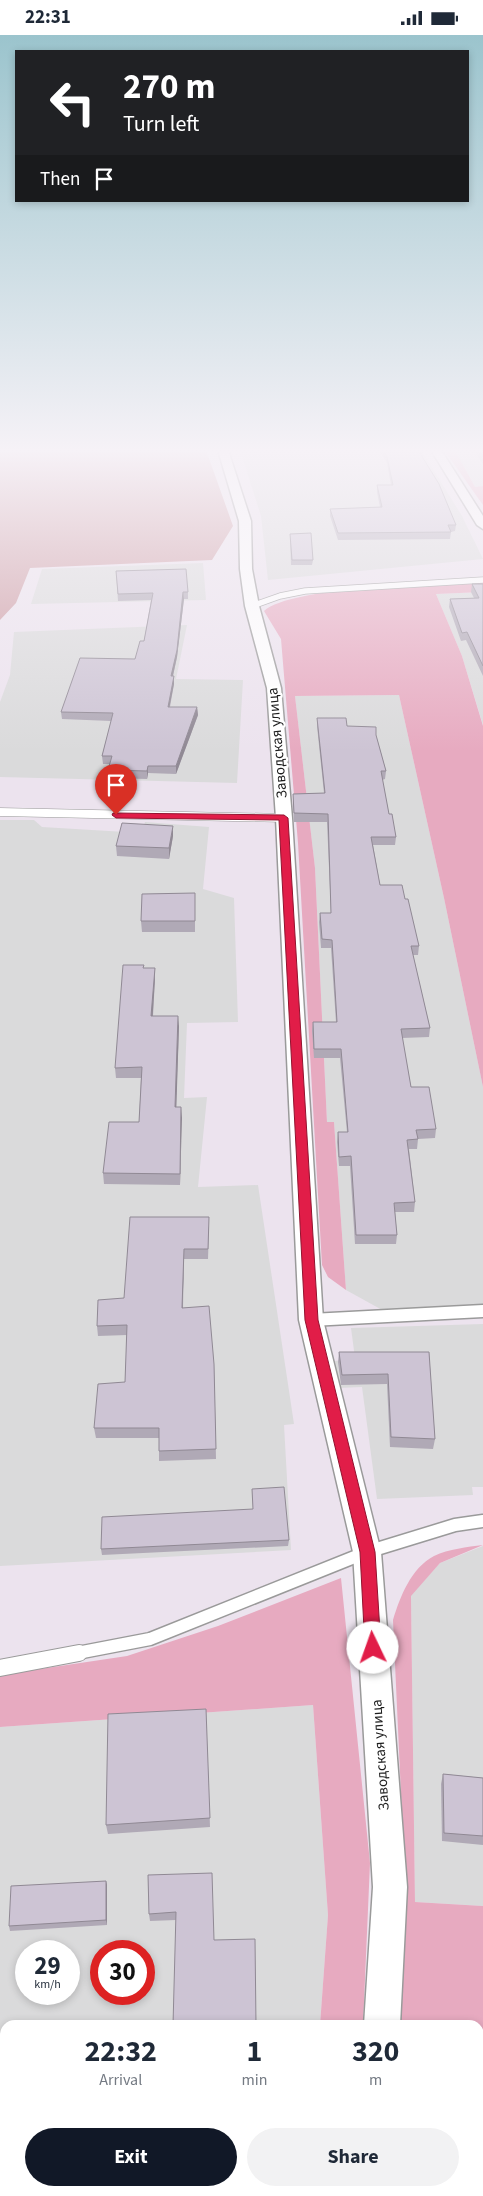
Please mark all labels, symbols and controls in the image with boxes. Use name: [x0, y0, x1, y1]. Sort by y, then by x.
text: 22:31: [25, 4, 71, 31]
text: 270 m: [123, 62, 215, 112]
icon: left: [40, 70, 105, 135]
text: Turn left: [123, 108, 199, 140]
icon: arrive: [90, 165, 118, 193]
text: Then: [40, 166, 80, 193]
street label: Заводская улица: [262, 687, 293, 799]
pin: [95, 764, 137, 815]
icon: arrive: [102, 771, 130, 799]
position arrow: [346, 1621, 398, 1673]
street label: Заводская улица: [366, 1699, 395, 1811]
speed limit sign: 30: [90, 1940, 155, 2005]
text: 29: [34, 1948, 61, 1984]
text: km/h: [34, 1976, 61, 1993]
text: 22:32: [85, 2030, 157, 2073]
text: 1: [246, 2030, 262, 2073]
text: 320: [352, 2030, 399, 2073]
text: Arrival: [99, 2069, 142, 2091]
text: min: [241, 2069, 267, 2091]
text: m: [369, 2069, 382, 2091]
button: Exit: [25, 2128, 237, 2186]
button: Share: [247, 2128, 459, 2186]

